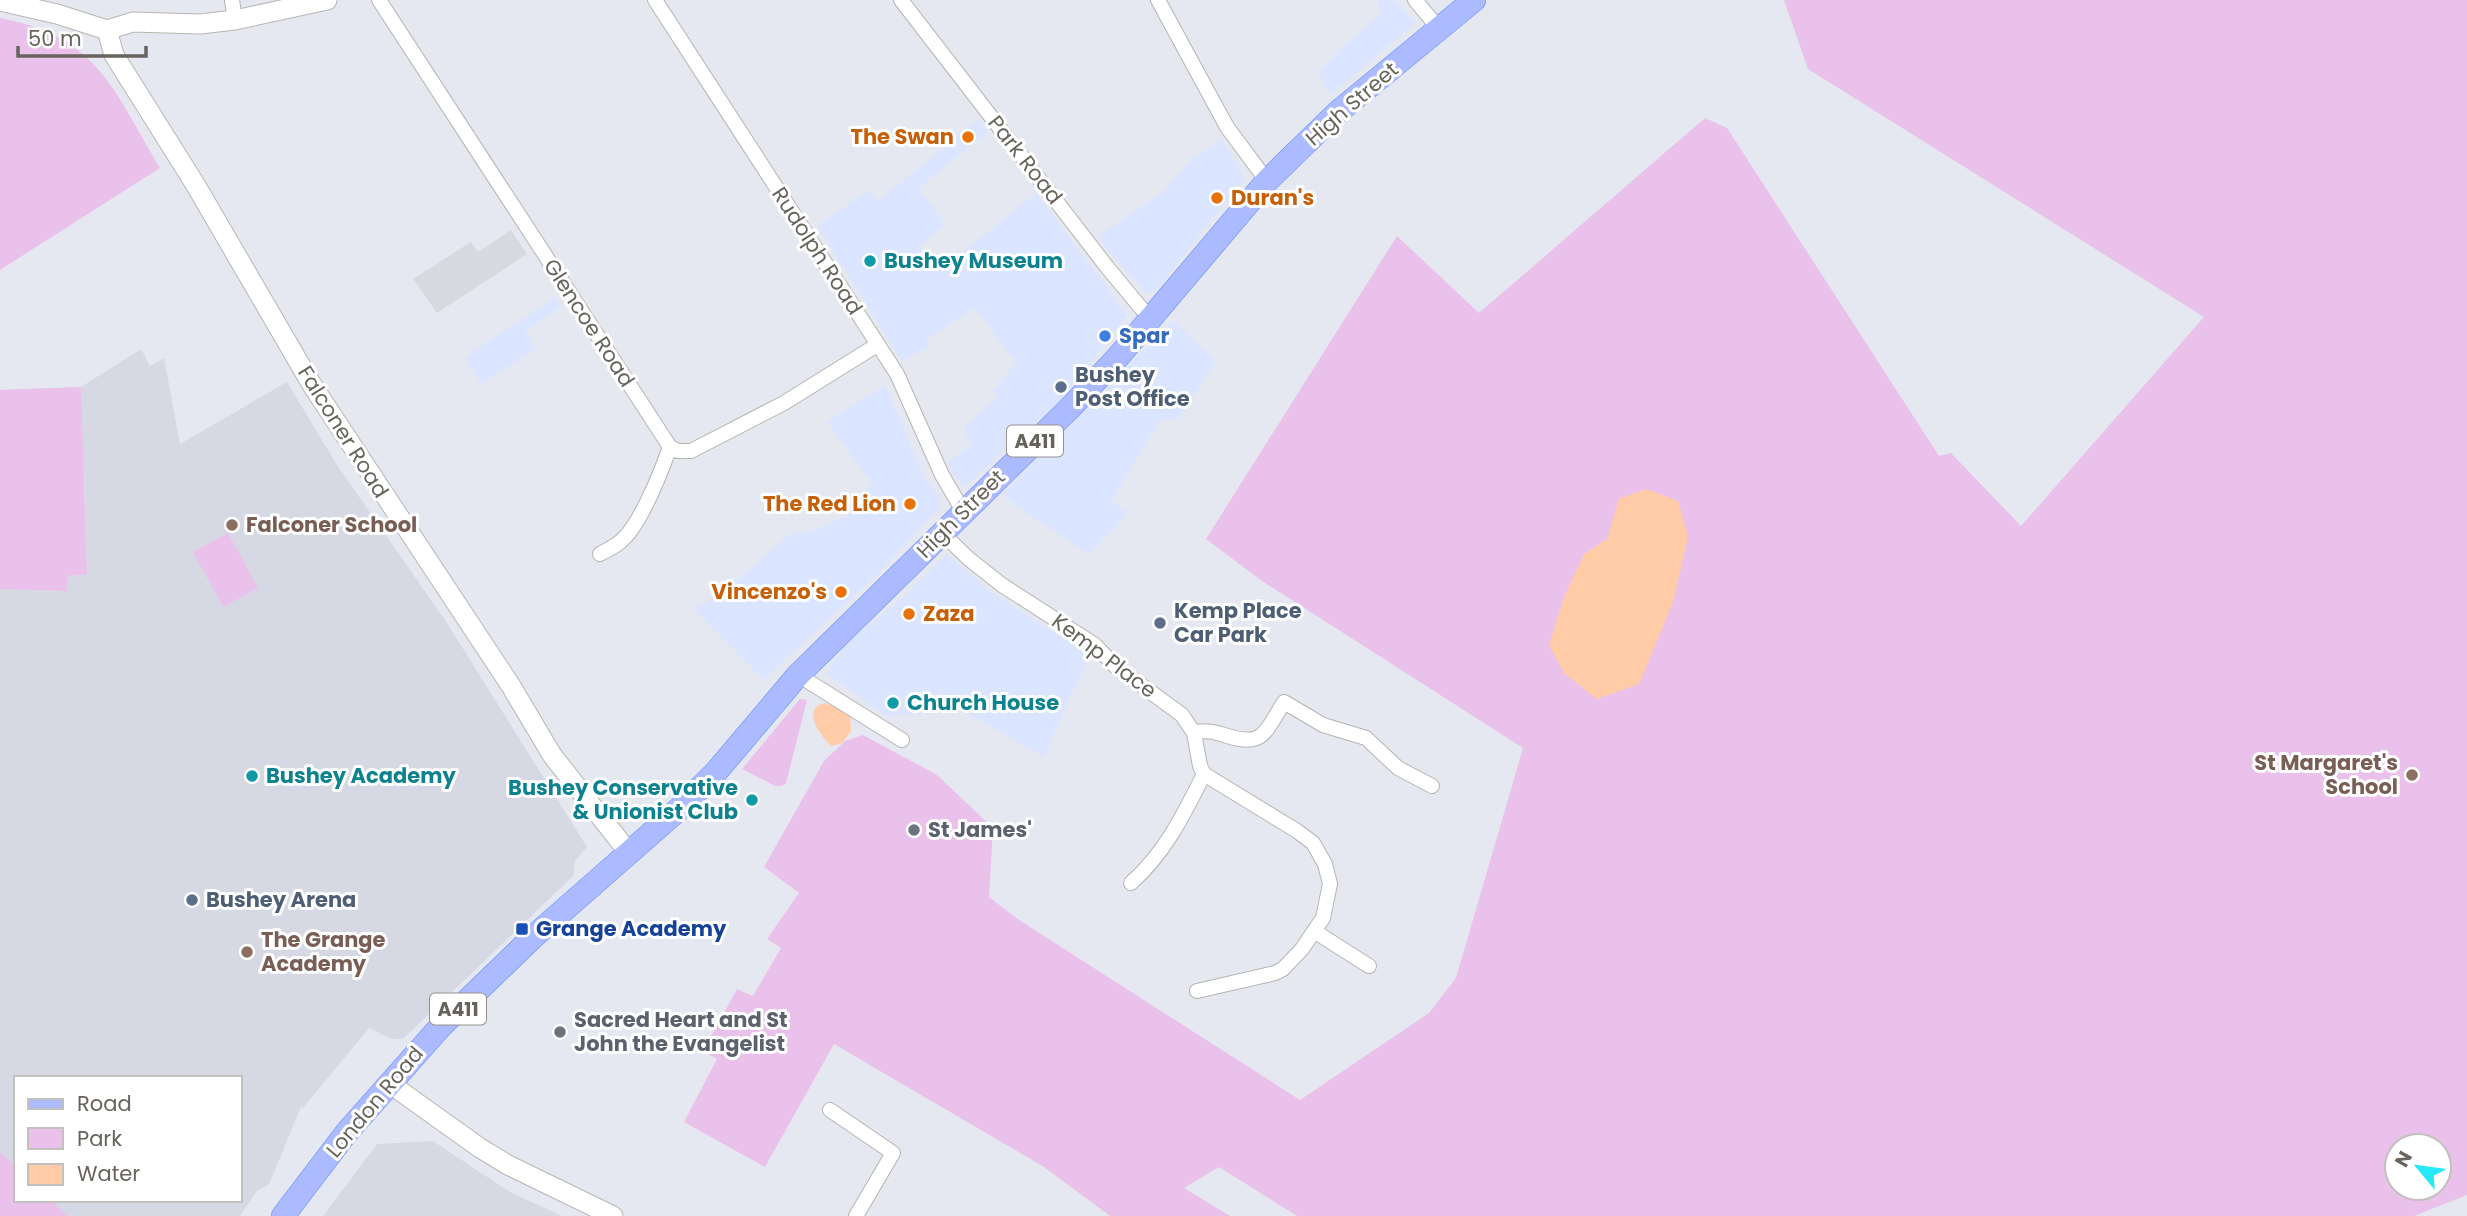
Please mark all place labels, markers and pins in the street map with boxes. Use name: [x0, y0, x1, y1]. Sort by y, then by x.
place label: The Swan: [851, 122, 954, 151]
marker: The Swan: [960, 129, 976, 145]
place label: Duran's: [1231, 183, 1314, 212]
marker: Duran's: [1209, 190, 1225, 206]
place label: Bushey Museum: [884, 246, 1063, 275]
marker: Bushey Museum: [862, 253, 878, 269]
place label: Spar: [1119, 321, 1169, 350]
marker: Spar: [1097, 328, 1113, 344]
place label: Bushey Post Office: [1075, 360, 1190, 413]
marker: Bushey Post Office: [1053, 379, 1069, 395]
place label: The Red Lion: [763, 489, 896, 518]
marker: The Red Lion: [902, 496, 918, 512]
place label: Falconer School: [246, 510, 417, 539]
marker: Falconer School: [224, 517, 240, 533]
place label: Vincenzo's: [711, 577, 827, 606]
marker: Vincenzo's: [833, 584, 849, 600]
place label: Kemp Place Car Park: [1174, 596, 1302, 649]
place label: Zaza: [923, 599, 974, 628]
marker: Zaza: [901, 606, 917, 622]
marker: Kemp Place Car Park: [1152, 615, 1168, 631]
place label: Church House: [907, 688, 1059, 717]
marker: Church House: [885, 695, 901, 711]
place label: St Margaret's School: [2254, 748, 2398, 801]
place label: Bushey Academy: [266, 761, 456, 790]
marker: St Margaret's School: [2404, 767, 2420, 783]
marker: Bushey Academy: [244, 768, 260, 784]
place label: Bushey Conservative & Unionist Club: [508, 773, 738, 826]
marker: Bushey Conservative & Unionist Club: [744, 792, 760, 808]
place label: St James': [928, 815, 1032, 844]
marker: St James': [906, 822, 922, 838]
place label: Bushey Arena: [206, 885, 356, 914]
marker: Bushey Arena: [184, 892, 200, 908]
place label: Grange Academy: [536, 914, 727, 943]
marker: Grange Academy: [514, 921, 530, 937]
place label: The Grange Academy: [261, 925, 386, 978]
marker: The Grange Academy: [239, 944, 255, 960]
place label: Sacred Heart and St John the Evangelist: [574, 1005, 788, 1058]
marker: Sacred Heart and St John the Evangelist: [552, 1024, 568, 1040]

